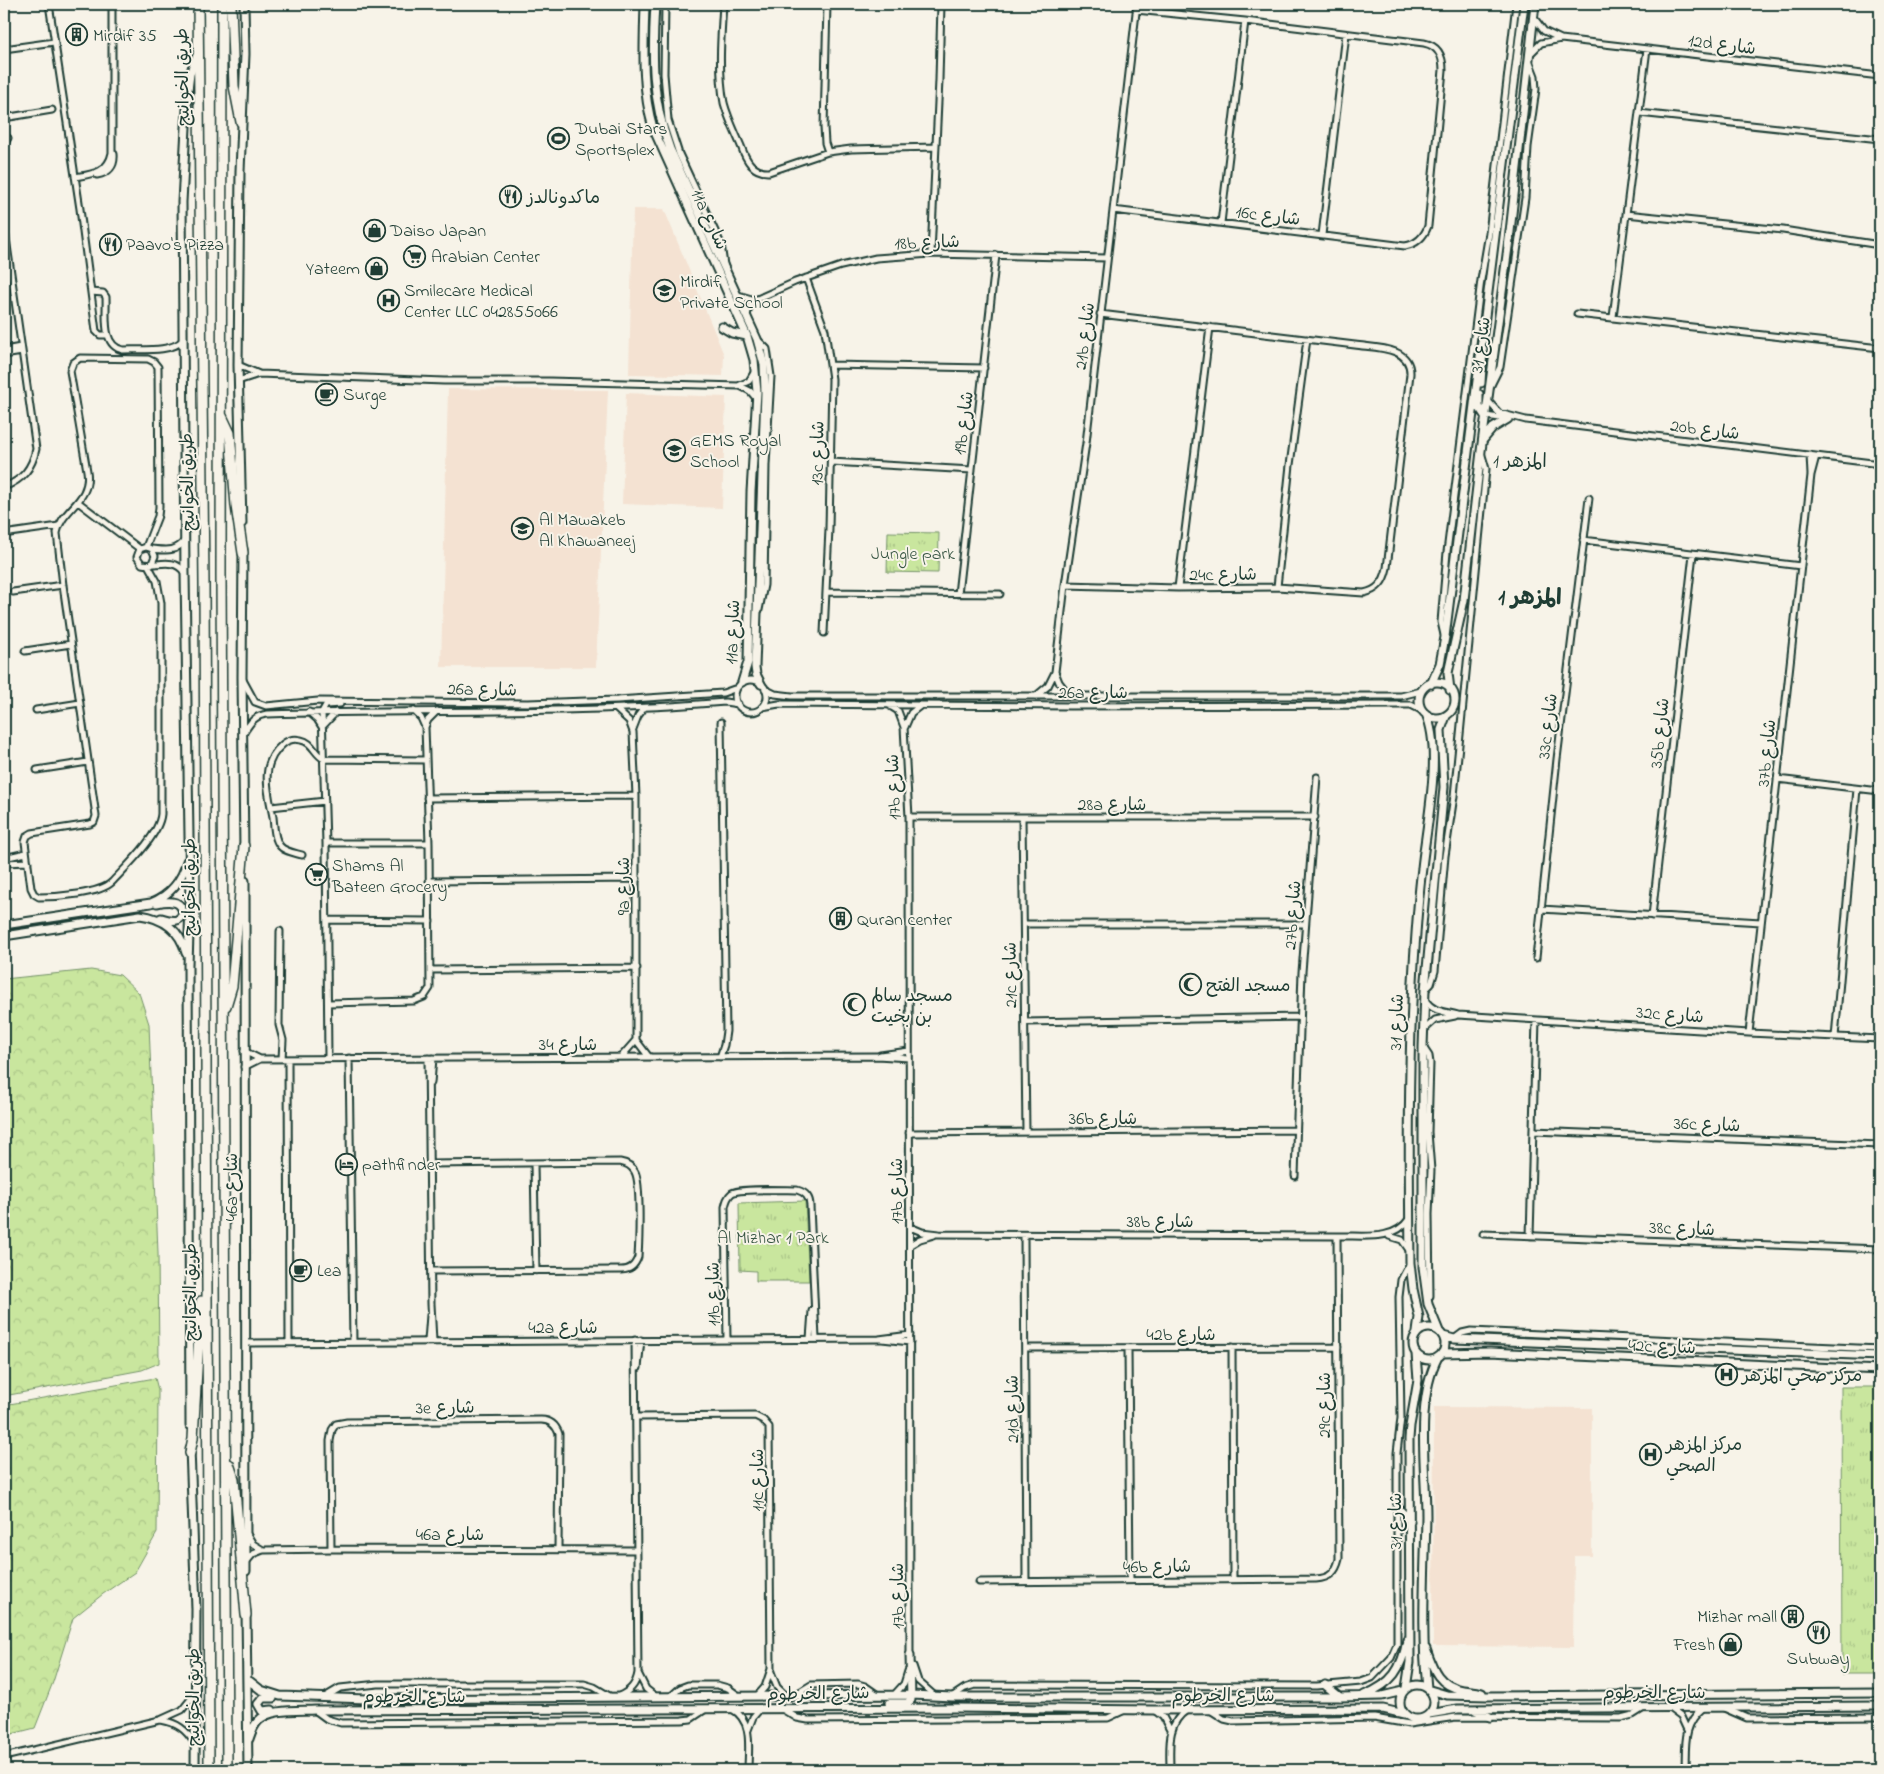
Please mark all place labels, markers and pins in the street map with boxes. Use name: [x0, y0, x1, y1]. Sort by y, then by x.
building icon: Mirdif 35: [65, 23, 89, 47]
place label: Mirdif 35: [93, 24, 157, 50]
place label: Dubai Stars Sportsplex: [574, 117, 667, 164]
sports icon: Dubai Stars Sportsplex: [547, 126, 571, 150]
restaurant icon: ماكدونالدز: [499, 185, 523, 209]
place label: ماكدونالدز: [525, 186, 600, 212]
shop icon: Daiso Japan: [362, 218, 386, 242]
place label: Daiso Japan: [389, 219, 486, 245]
restaurant icon: Paavo's Pizza: [98, 232, 122, 256]
place label: Paavo's Pizza: [126, 233, 224, 259]
supermarket icon: Arabian Center: [403, 244, 427, 268]
place label: Arabian Center: [431, 245, 540, 271]
shop icon: Yateem: [364, 256, 388, 280]
place label: Yateem: [306, 257, 360, 283]
place label: Mirdif Private School: [680, 270, 783, 317]
place label: Smilecare Medical Center LLC 042855066: [404, 279, 558, 326]
school or university icon: Mirdif Private School: [652, 279, 676, 303]
hospital icon: Smilecare Medical Center LLC 042855066: [376, 288, 400, 312]
cafe icon: Surge: [315, 382, 339, 406]
place label: Surge: [343, 383, 387, 410]
place label: GEMS Royal School: [690, 429, 781, 476]
school or university icon: GEMS Royal School: [662, 438, 686, 462]
place label: Al Mawakeb Al Khawaneej: [539, 508, 635, 555]
school or university icon: Al Mawakeb Al Khawaneej: [511, 517, 535, 541]
place label: Shams Al Bateen Grocery: [331, 854, 447, 901]
supermarket icon: Shams Al Bateen Grocery: [304, 863, 328, 887]
building icon: Quran center: [829, 907, 853, 931]
place label: Quran center: [857, 908, 953, 934]
mosque icon: مسجد الفتح: [1178, 973, 1202, 997]
place label: مسجد الفتح: [1206, 974, 1291, 1000]
place label: مسجد سالم بن بخيت: [871, 984, 953, 1031]
mosque icon: مسجد سالم بن بخيت: [843, 993, 867, 1017]
hotel icon: pathfinder: [334, 1152, 358, 1176]
place label: pathfinder: [362, 1153, 441, 1179]
cafe icon: Lea: [289, 1258, 313, 1282]
place label: Lea: [317, 1259, 341, 1285]
hospital icon: مركز صحي المزهر: [1714, 1363, 1738, 1387]
place label: مركز صحي المزهر: [1740, 1364, 1862, 1391]
place label: مركز المزهر الصحي: [1664, 1433, 1742, 1481]
hospital icon: مركز المزهر الصحي: [1638, 1442, 1662, 1466]
building icon: Mizhar mall: [1781, 1604, 1805, 1628]
place label: Mizhar mall: [1697, 1605, 1777, 1631]
restaurant icon: Subway: [1806, 1621, 1830, 1645]
shop icon: Fresh: [1719, 1632, 1743, 1656]
place label: Fresh: [1672, 1633, 1715, 1659]
place label: Subway: [1787, 1647, 1849, 1673]

